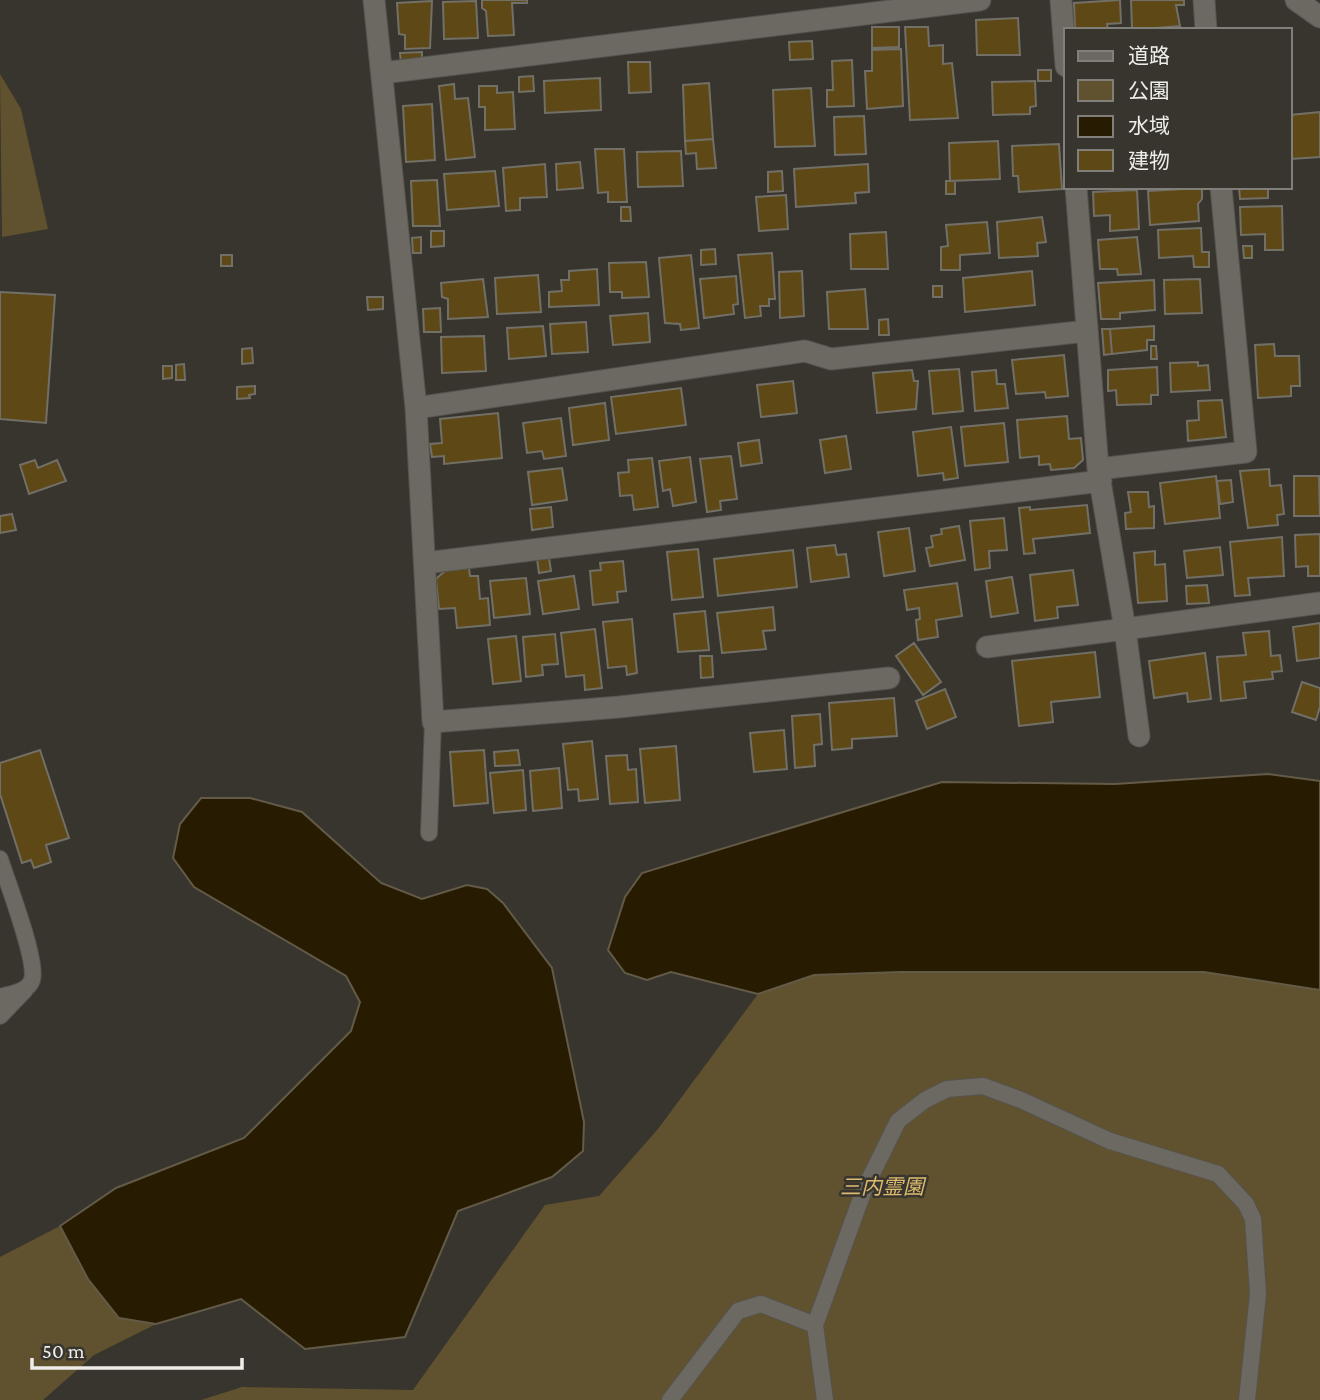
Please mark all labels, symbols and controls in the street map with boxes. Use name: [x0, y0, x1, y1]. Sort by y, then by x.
legend: [1064, 28, 1292, 189]
text: 道路: [1128, 44, 1170, 68]
text: 公園: [1128, 79, 1170, 103]
text: 水域: [1128, 114, 1170, 138]
text: 建物: [1128, 149, 1170, 173]
park label: 三内霊園: [840, 1175, 927, 1199]
scale bar: [32, 1326, 242, 1370]
text: 50 m: [42, 1339, 85, 1363]

